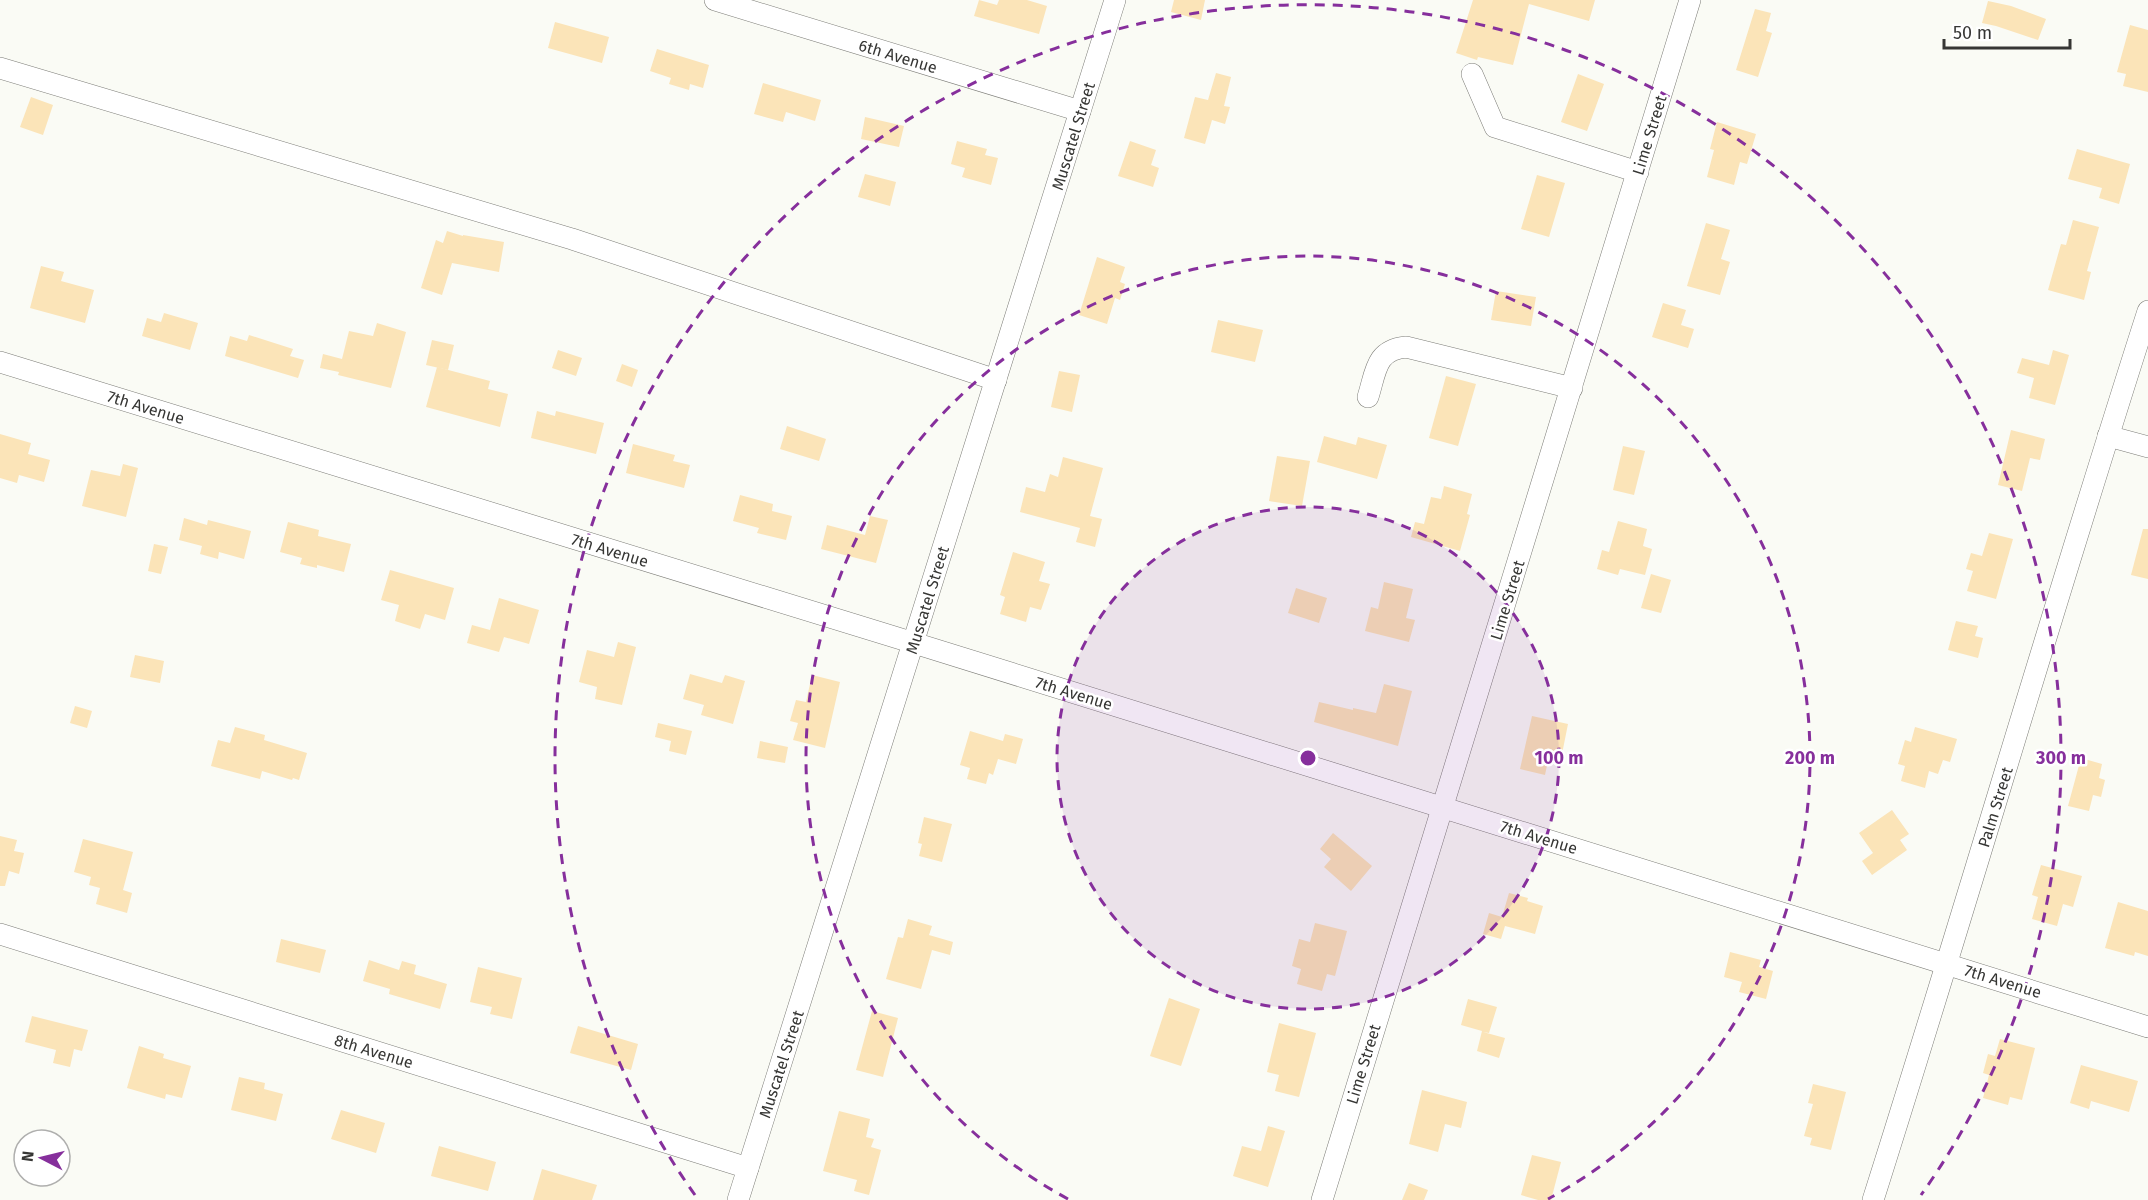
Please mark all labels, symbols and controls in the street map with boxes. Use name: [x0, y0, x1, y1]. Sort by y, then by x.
scale bar: [1944, 12, 2070, 50]
text: 50 m: [1953, 22, 1992, 44]
street label: 6th Avenue: [856, 36, 939, 77]
street label: Muscatel Street: [1048, 80, 1099, 192]
street label: Lime Street: [1628, 93, 1671, 177]
street label: 7th Avenue: [105, 387, 187, 428]
street label: 7th Avenue: [569, 530, 651, 571]
street label: Muscatel Street: [902, 544, 953, 656]
street label: Lime Street: [1486, 558, 1529, 642]
street label: 7th Avenue: [1033, 673, 1115, 714]
text: 100 m: [1535, 747, 1583, 769]
text: 200 m: [1785, 747, 1835, 769]
text: 300 m: [2035, 747, 2086, 769]
centre of rings: [1298, 748, 1318, 768]
street label: Palm Street: [1974, 764, 2017, 850]
street label: 7th Avenue: [1498, 817, 1580, 858]
street label: 7th Avenue: [1962, 961, 2044, 1002]
street label: Muscatel Street: [755, 1008, 808, 1120]
street label: Lime Street: [1342, 1022, 1385, 1106]
street label: 8th Avenue: [332, 1031, 416, 1072]
north arrow: [12, 1128, 72, 1188]
text: N: [18, 1150, 38, 1163]

